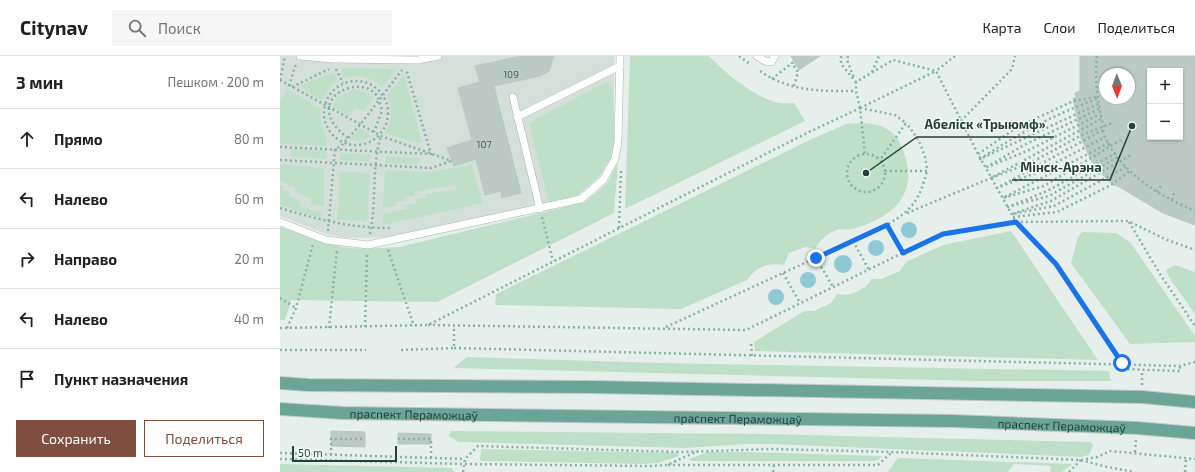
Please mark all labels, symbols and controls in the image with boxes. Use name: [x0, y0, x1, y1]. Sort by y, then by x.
search box: [112, 10, 392, 46]
text: Citynav: [20, 16, 88, 39]
icon: search: [126, 17, 148, 39]
text: Поиск: [158, 19, 201, 37]
text: Карта: [982, 19, 1021, 36]
text: Слои: [1043, 19, 1075, 36]
text: Поделиться: [1097, 19, 1175, 36]
house number: 109: [503, 68, 519, 80]
north arrow: [1099, 68, 1135, 104]
map controls: [1147, 68, 1183, 140]
button: +: [1147, 68, 1183, 104]
text: 3 мин: [16, 72, 63, 92]
text: Пешком · 200 m: [168, 74, 264, 90]
button: −: [1147, 104, 1183, 140]
callout: Абеліск «Трыюмф»: [917, 112, 1054, 137]
text: Абеліск «Трыюмф»: [925, 116, 1046, 132]
icon: ahead: [16, 128, 38, 150]
text: Прямо: [54, 130, 103, 148]
text: 80 m: [234, 131, 264, 147]
house number: 107: [476, 138, 492, 150]
callout: Мінск-Арэна: [1012, 155, 1110, 180]
text: Мінск-Арэна: [1020, 159, 1102, 175]
icon: left: [16, 188, 38, 210]
text: Налево: [54, 190, 108, 208]
text: 60 m: [234, 191, 264, 207]
icon: right: [16, 248, 38, 270]
route end: [807, 249, 825, 267]
text: Направо: [54, 250, 117, 268]
text: 20 m: [235, 251, 264, 267]
icon: left: [16, 308, 38, 330]
text: Налево: [54, 310, 108, 328]
text: 40 m: [234, 311, 264, 327]
route start: [1113, 354, 1131, 372]
icon: arrive: [16, 368, 38, 390]
text: Пункт назначения: [54, 370, 188, 388]
street label: праспект Пераможцаў: [350, 406, 479, 423]
street label: праспект Пераможцаў: [674, 410, 803, 427]
street label: праспект Пераможцаў: [997, 416, 1127, 436]
button: Сохранить: [16, 420, 136, 457]
button: Поделиться: [144, 420, 264, 457]
scale bar: [292, 444, 397, 463]
text: 50 m: [298, 446, 323, 459]

